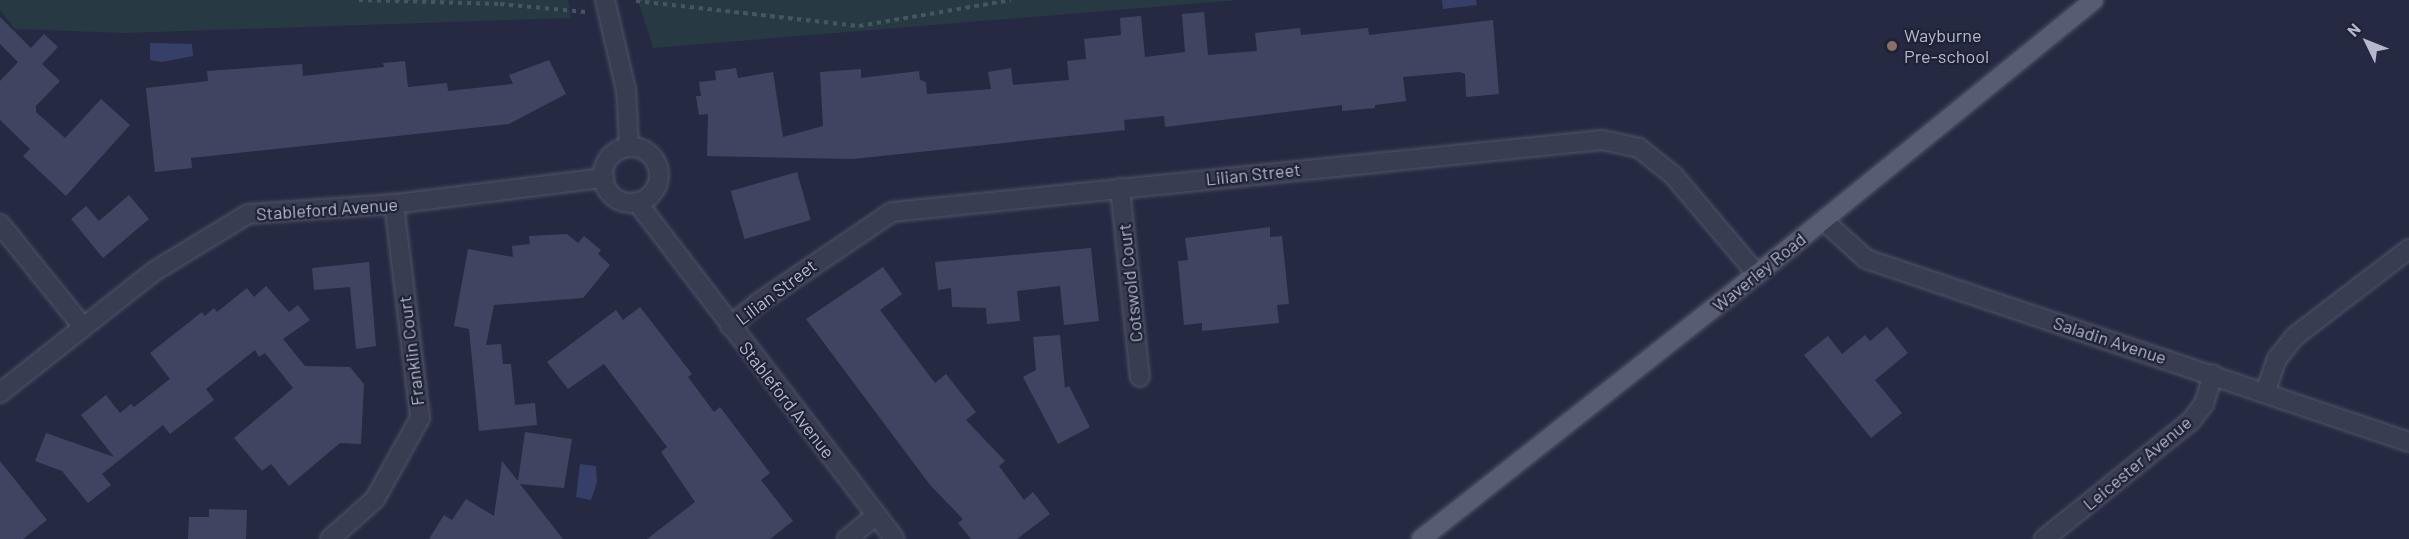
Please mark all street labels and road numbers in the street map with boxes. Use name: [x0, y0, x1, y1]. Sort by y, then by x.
street label: Lilian Street: [1205, 158, 1301, 190]
street label: Stableford Avenue: [255, 193, 399, 225]
street label: Cotswold Court: [1113, 223, 1147, 343]
street label: Waverley Road: [1708, 228, 1810, 316]
street label: Lilian Street: [731, 255, 821, 329]
street label: Franklin Court: [394, 295, 428, 407]
street label: Saladin Avenue: [2051, 312, 2169, 368]
street label: Stableford Avenue: [735, 337, 839, 463]
street label: Leicester Avenue: [2078, 411, 2196, 515]

